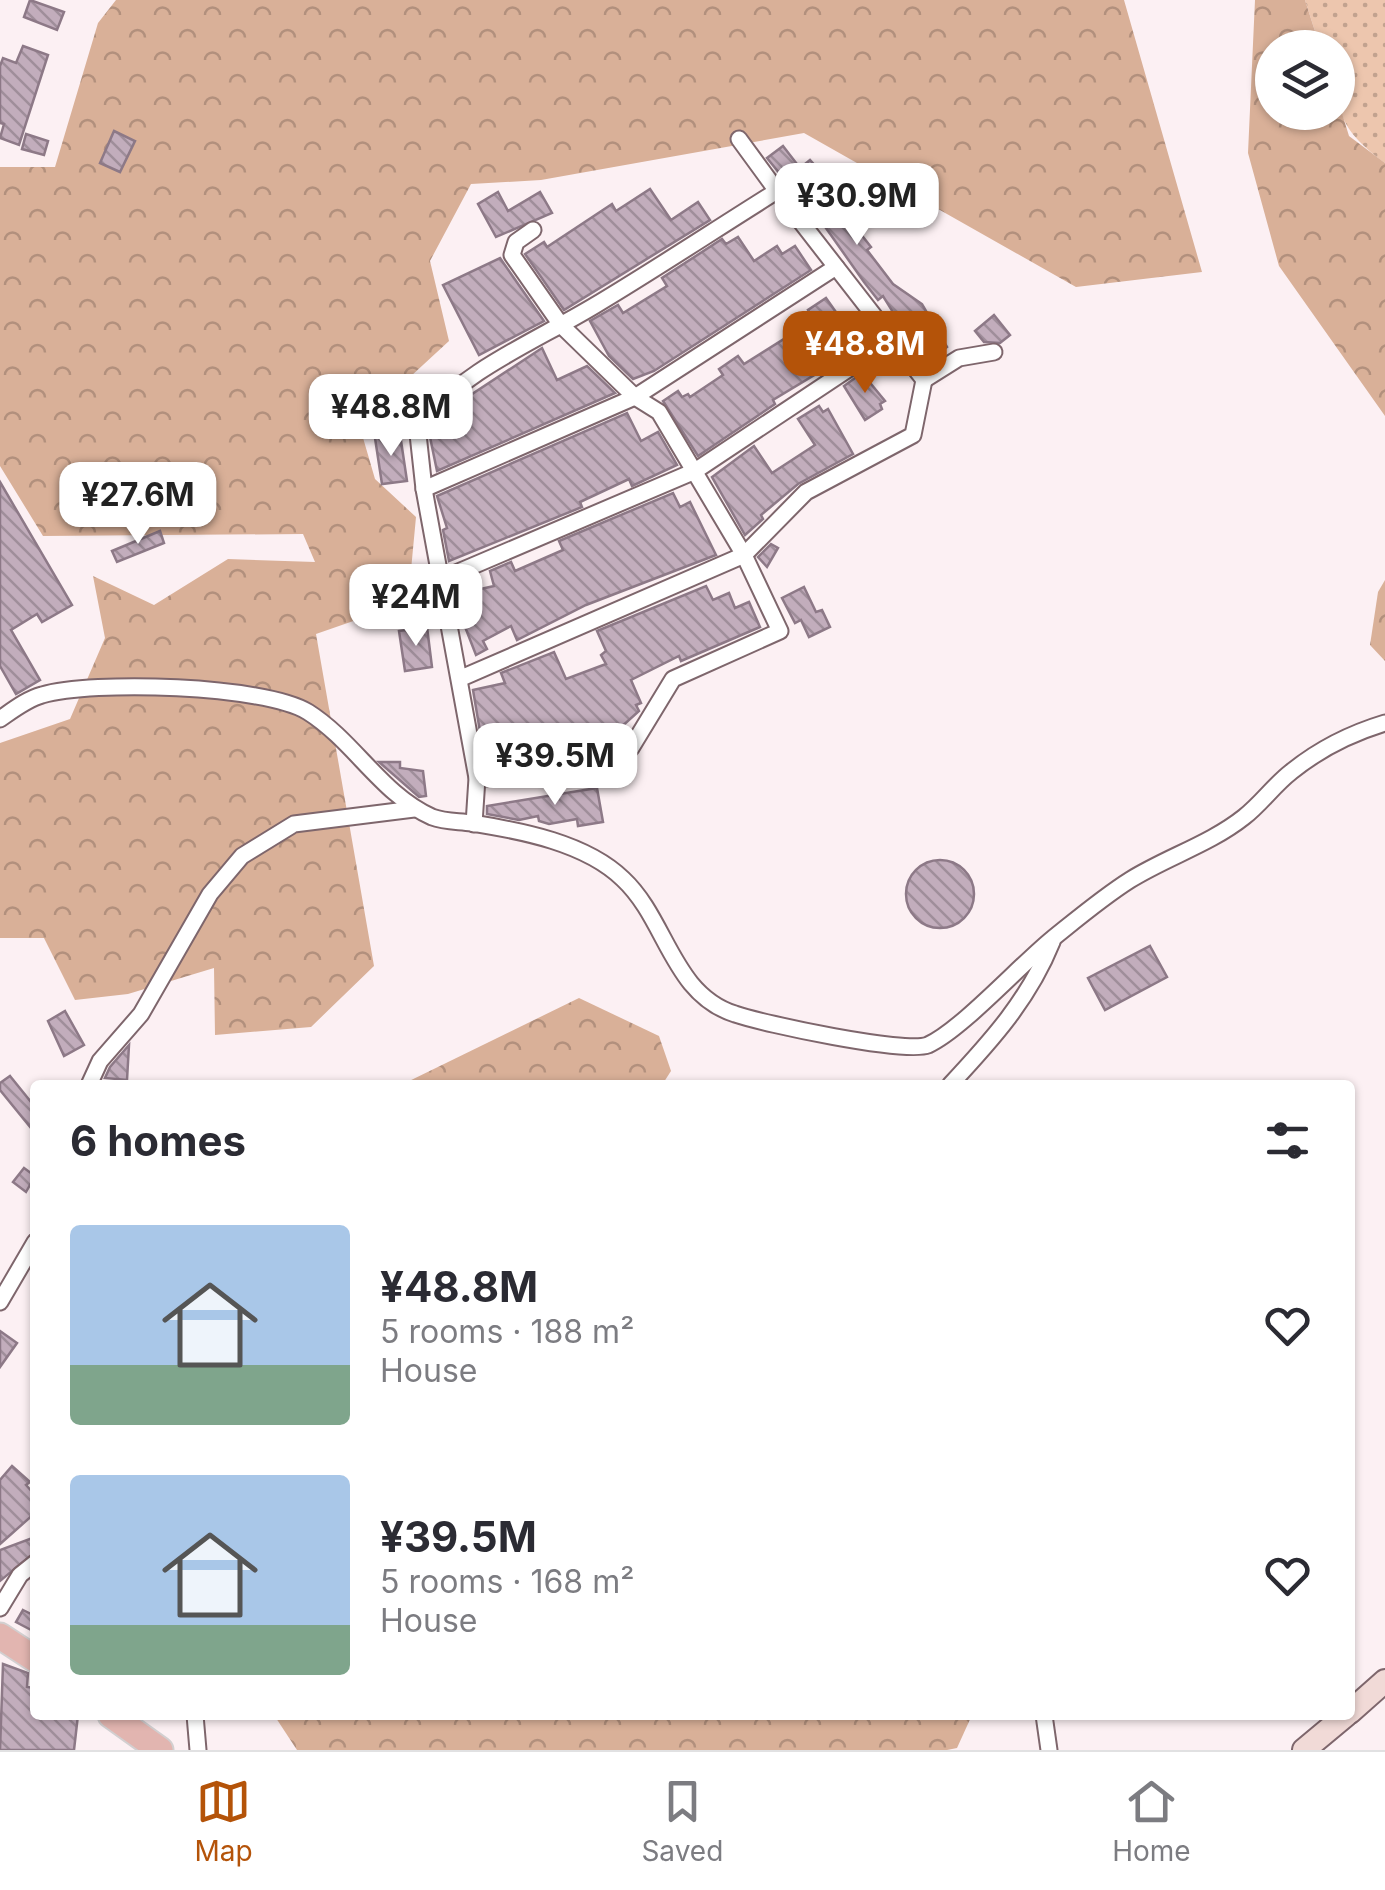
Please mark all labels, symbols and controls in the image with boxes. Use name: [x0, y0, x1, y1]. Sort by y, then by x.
map controls: [1255, 30, 1355, 130]
button: layers: [1255, 30, 1355, 130]
pin: ¥30.9M: [776, 163, 938, 248]
text: ¥30.9M: [797, 176, 917, 215]
pin: ¥48.8M: [784, 311, 946, 396]
text: ¥48.8M: [805, 324, 925, 363]
pin: ¥48.8M: [310, 374, 472, 459]
text: ¥48.8M: [331, 387, 451, 426]
pin: ¥27.6M: [57, 462, 219, 547]
text: ¥27.6M: [81, 475, 195, 514]
pin: ¥24M: [357, 564, 475, 649]
text: ¥24M: [371, 577, 461, 616]
pin: ¥39.5M: [474, 723, 636, 808]
text: ¥39.5M: [495, 736, 615, 775]
icon: filters: [1260, 1113, 1315, 1168]
text: 6 homes: [70, 1115, 246, 1166]
text: ¥48.8M: [380, 1261, 538, 1312]
icon: home: [150, 1265, 270, 1385]
icon: heart: [1260, 1298, 1315, 1353]
text: 5 rooms · 188 m²: [380, 1312, 634, 1351]
text: House: [380, 1351, 477, 1390]
text: ¥39.5M: [380, 1511, 537, 1562]
icon: home: [150, 1515, 270, 1635]
icon: heart: [1260, 1548, 1315, 1603]
text: 5 rooms · 168 m²: [380, 1562, 634, 1601]
text: House: [380, 1601, 477, 1640]
tab: Map: [194, 1774, 253, 1868]
tab: Saved: [641, 1774, 723, 1868]
tab: Home: [1112, 1774, 1191, 1868]

